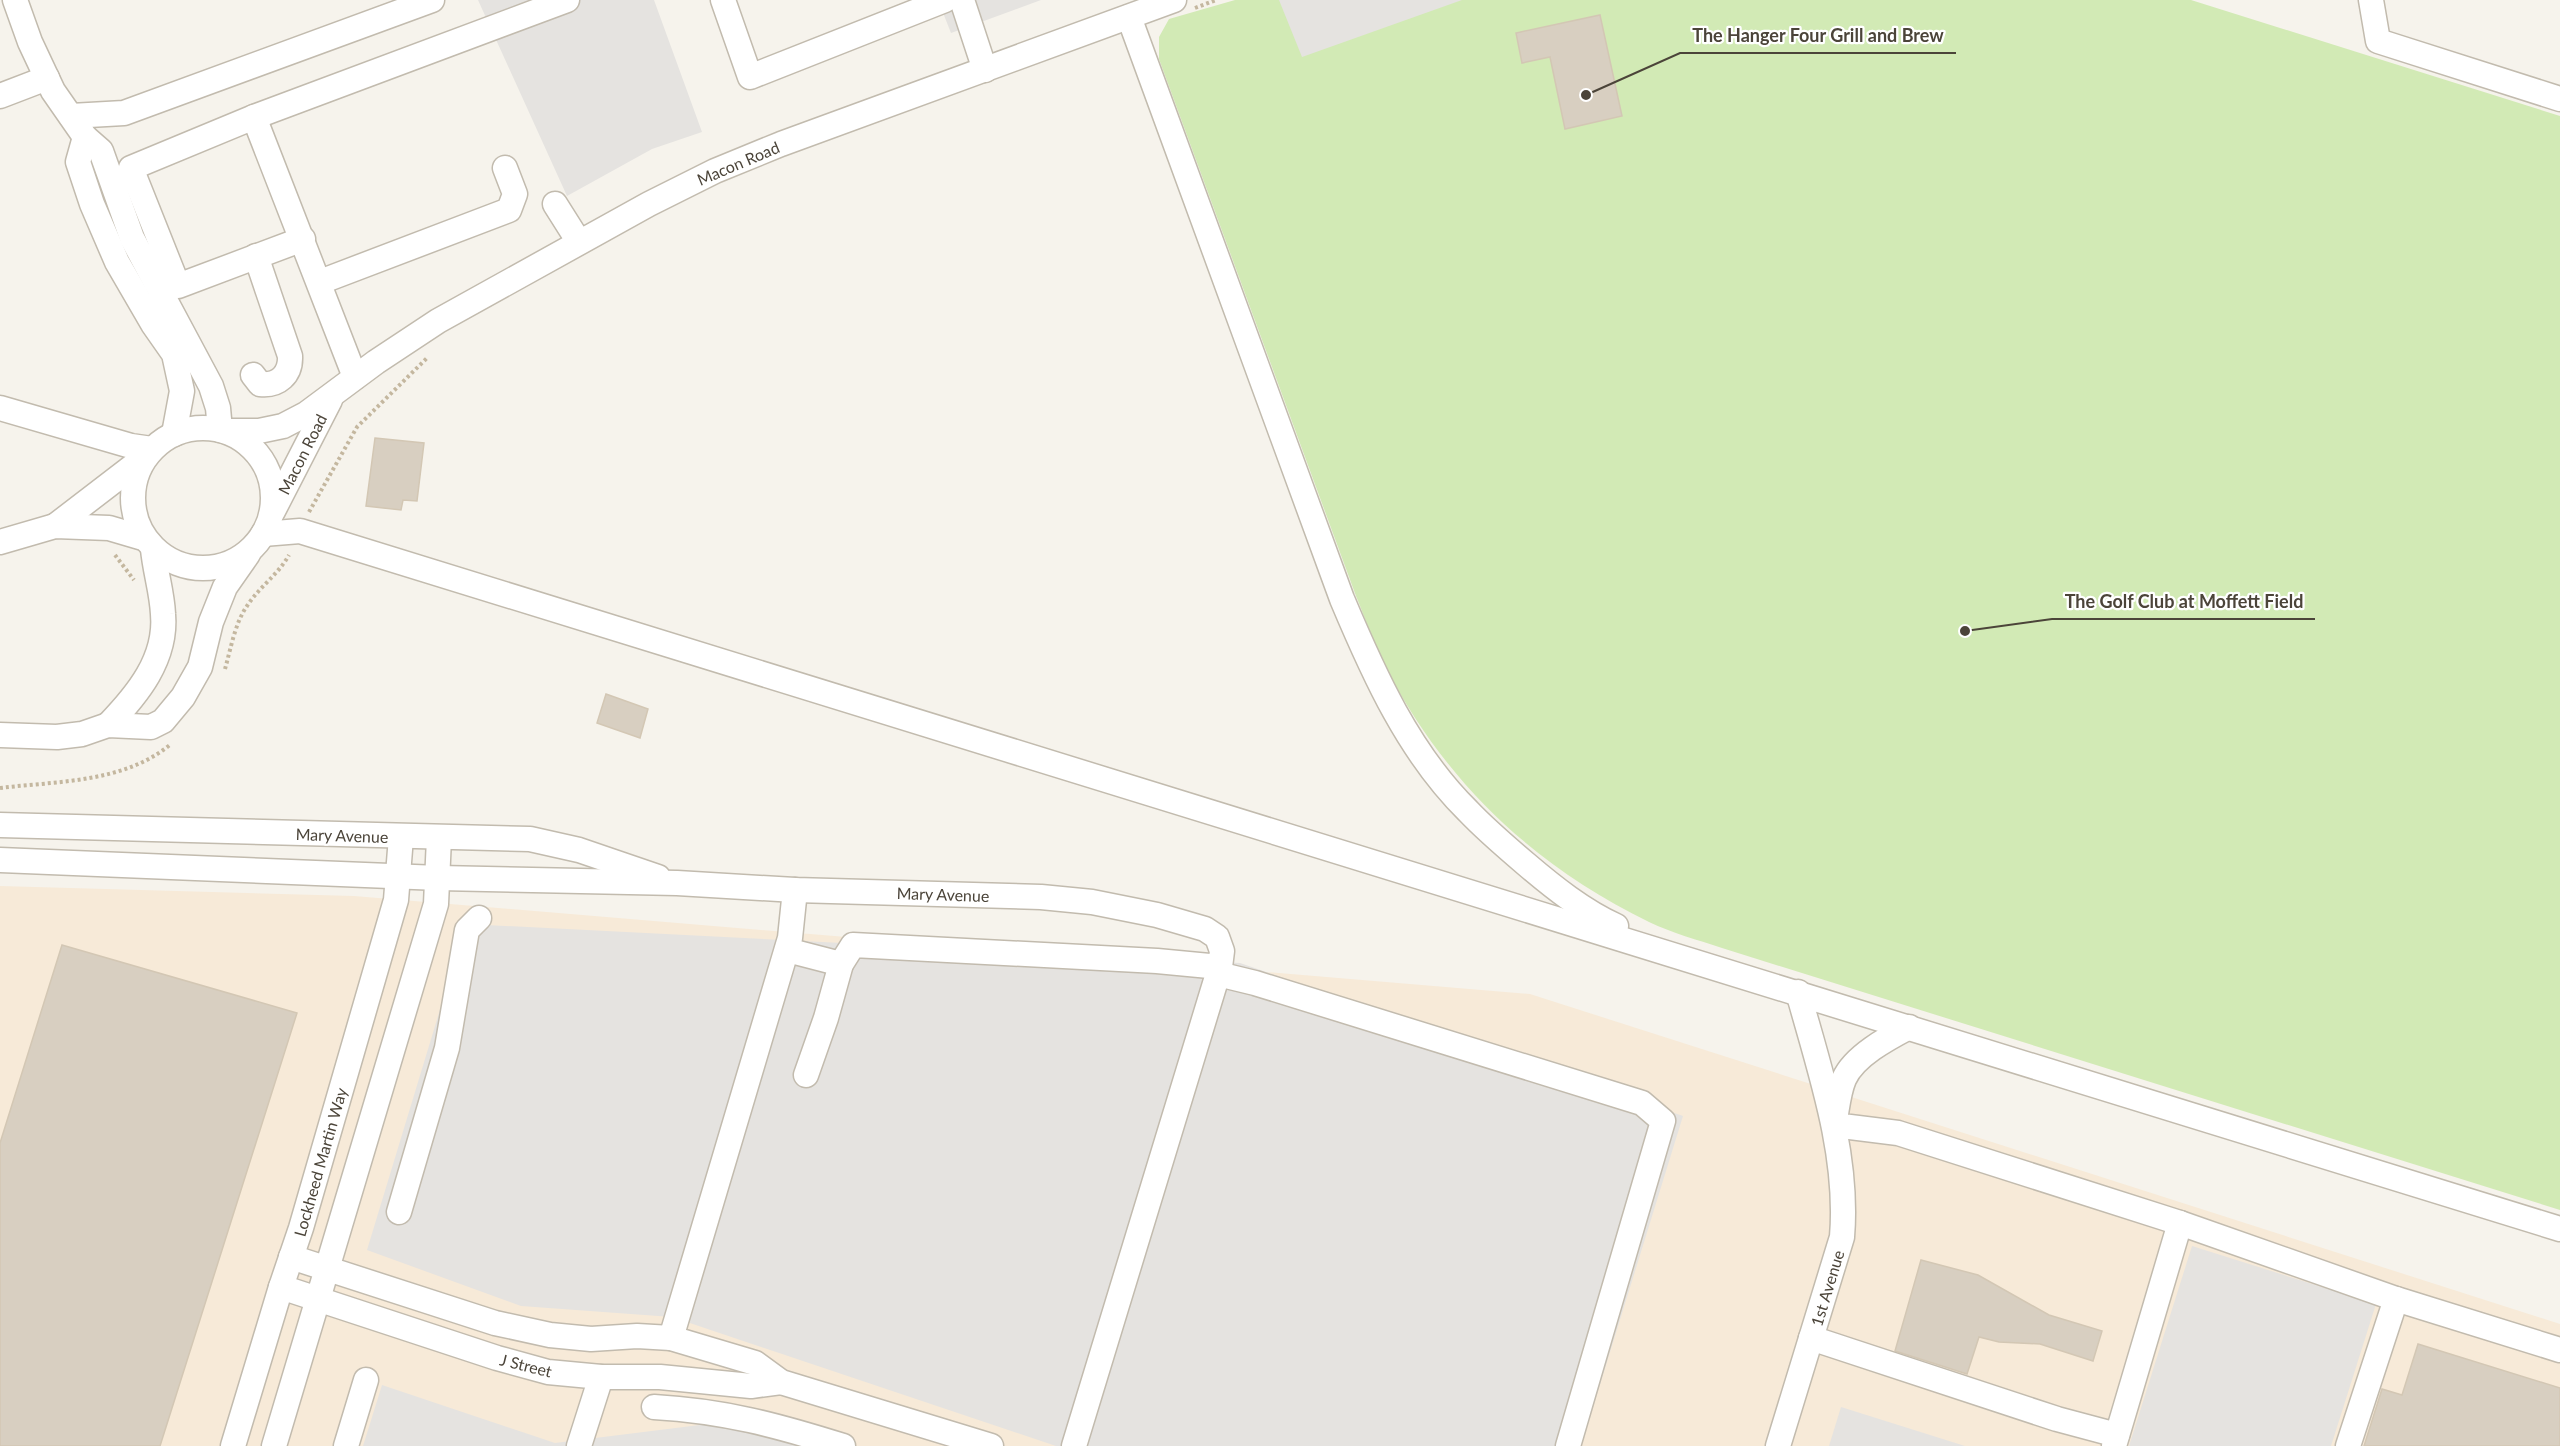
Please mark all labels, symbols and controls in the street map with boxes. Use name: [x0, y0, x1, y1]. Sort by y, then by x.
callout: The Hanger Four Grill and Brew: [1680, 17, 1956, 53]
text: The Hanger Four Grill and Brew: [1692, 24, 1944, 46]
street label: Macon Road: [694, 137, 782, 189]
street label: Macon Road: [274, 411, 330, 497]
callout: The Golf Club at Moffett Field: [2052, 583, 2315, 619]
text: The Golf Club at Moffett Field: [2065, 590, 2303, 612]
street label: Mary Avenue: [295, 824, 389, 846]
street label: Mary Avenue: [896, 883, 990, 905]
street label: Lockheed Martin Way: [290, 1085, 351, 1239]
street label: 1st Avenue: [1806, 1248, 1848, 1328]
street label: J Street: [498, 1349, 554, 1381]

